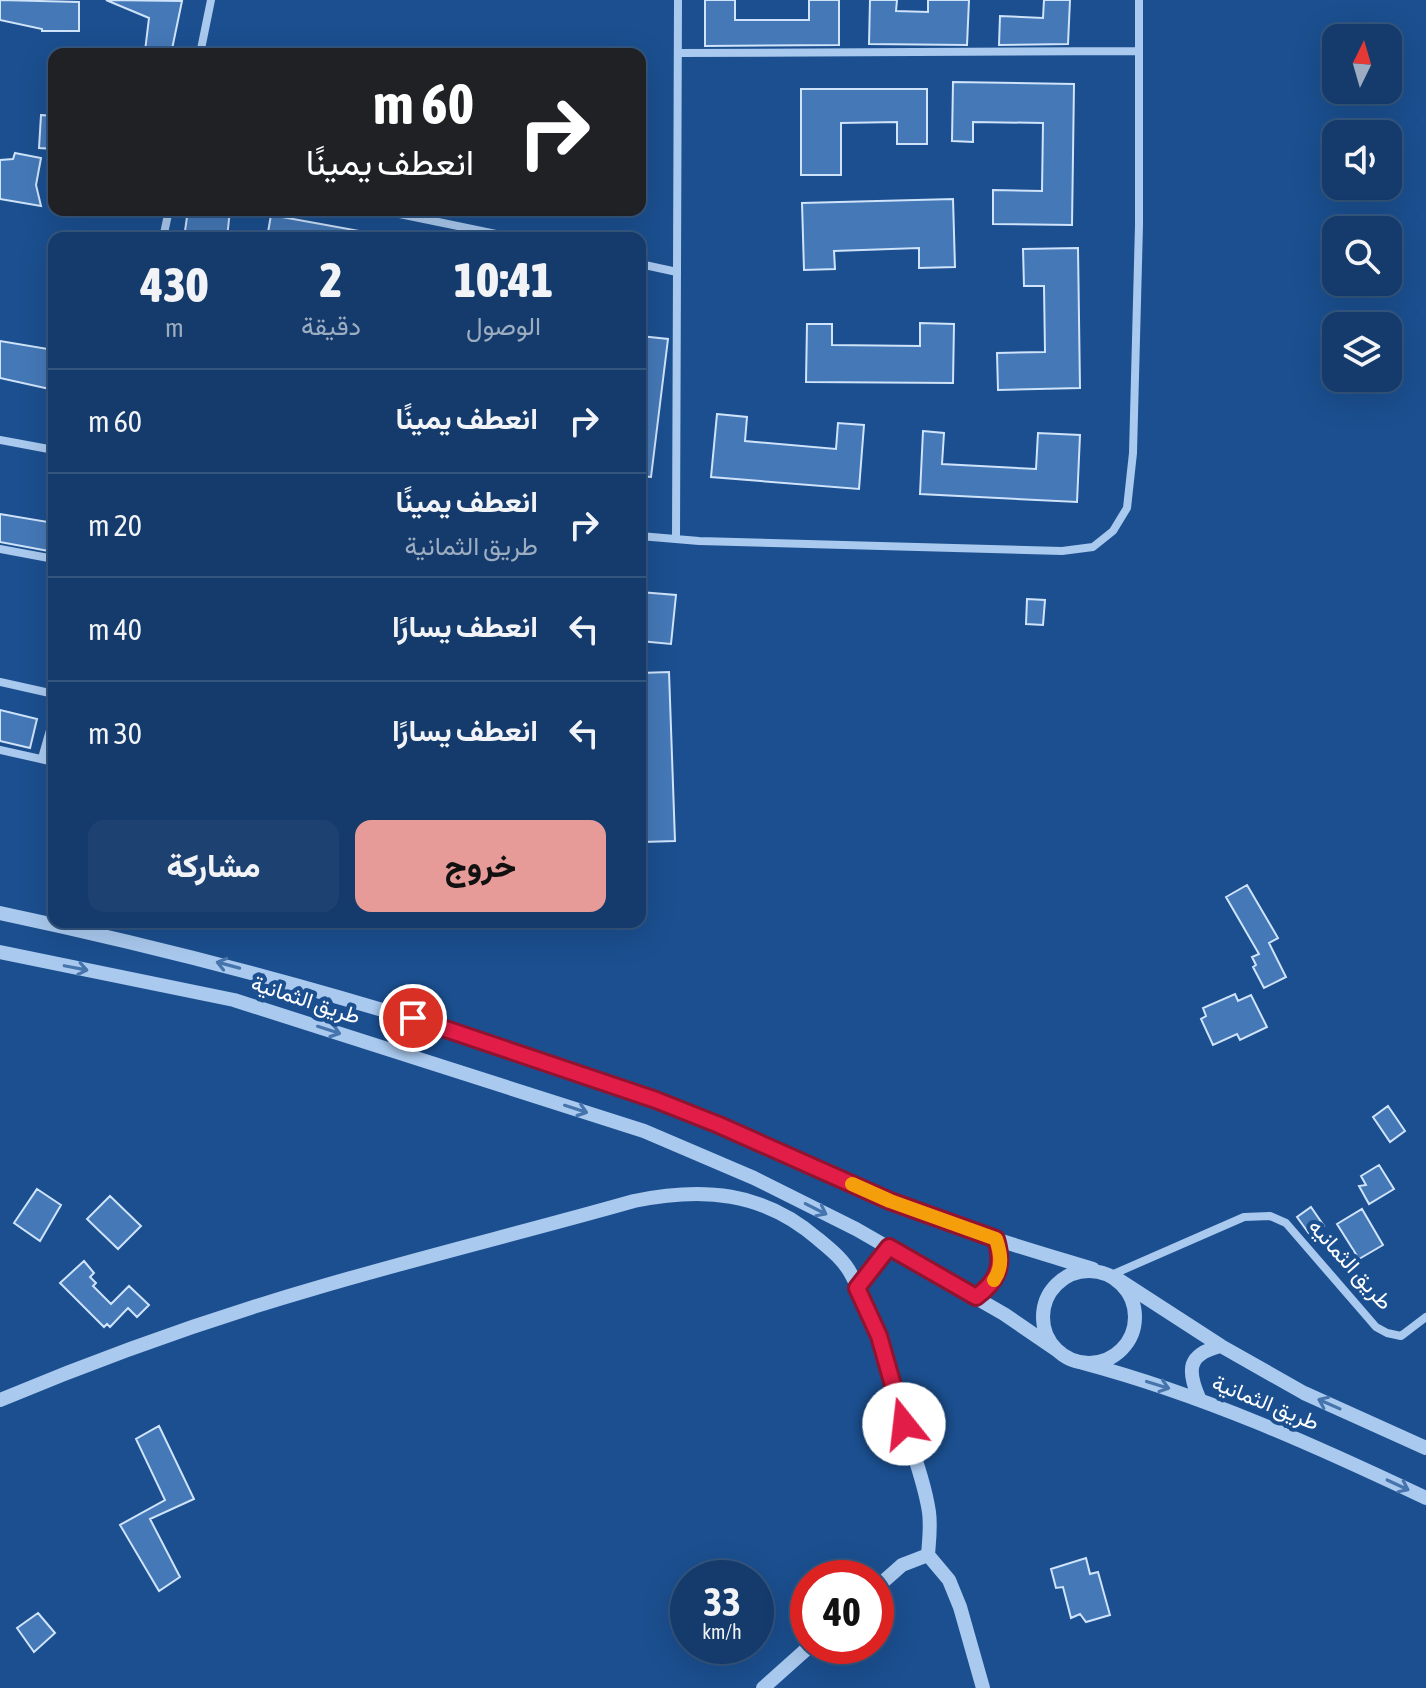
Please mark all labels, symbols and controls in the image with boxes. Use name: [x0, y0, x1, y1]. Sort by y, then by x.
north arrow: [1322, 24, 1402, 104]
map controls: [1322, 24, 1402, 392]
text: 60 m: [373, 72, 474, 136]
icon: right: [502, 80, 606, 184]
button: sound: [1322, 120, 1402, 200]
text: انعطف يمينًا: [306, 141, 474, 183]
button: search: [1322, 216, 1402, 296]
text: 2: [320, 252, 342, 307]
text: 10:41: [454, 252, 553, 307]
text: 430: [141, 257, 208, 312]
text: دقيقة: [301, 311, 361, 341]
text: الوصول: [466, 311, 541, 341]
button: layers: [1322, 312, 1402, 392]
text: m: [165, 313, 184, 343]
icon: right: [562, 399, 606, 443]
text: انعطف يمينًا: [396, 401, 538, 435]
text: 60 m: [88, 404, 142, 438]
text: انعطف يمينًا: [396, 484, 538, 518]
icon: right: [562, 503, 606, 547]
text: 20 m: [88, 508, 142, 542]
text: طريق الثمانية: [404, 531, 538, 561]
icon: left: [562, 607, 606, 651]
text: انعطف يسارًا: [392, 609, 538, 643]
text: 40 m: [88, 612, 142, 646]
icon: left: [562, 711, 606, 755]
text: انعطف يسارًا: [392, 713, 538, 747]
text: 30 m: [88, 716, 142, 750]
button: مشاركة: [88, 820, 339, 912]
button: خروج: [355, 820, 606, 912]
one-way arrow: [216, 957, 242, 972]
one-way arrow: [63, 961, 89, 976]
street label: طريق الثمانية: [248, 969, 364, 1030]
pin: [379, 984, 447, 1052]
icon: arrive: [391, 996, 435, 1040]
one-way arrow: [316, 1023, 341, 1038]
one-way arrow: [563, 1103, 588, 1117]
one-way arrow: [803, 1202, 827, 1217]
street label: طريق الثمانيه: [1303, 1213, 1398, 1315]
street label: طريق الثمانية: [1208, 1369, 1323, 1436]
one-way arrow: [1146, 1378, 1171, 1393]
position arrow: [862, 1382, 946, 1466]
one-way arrow: [1318, 1396, 1342, 1411]
one-way arrow: [1385, 1478, 1409, 1493]
speed limit sign: 40: [790, 1560, 894, 1664]
text: 33: [703, 1579, 741, 1624]
text: km/h: [702, 1620, 742, 1643]

